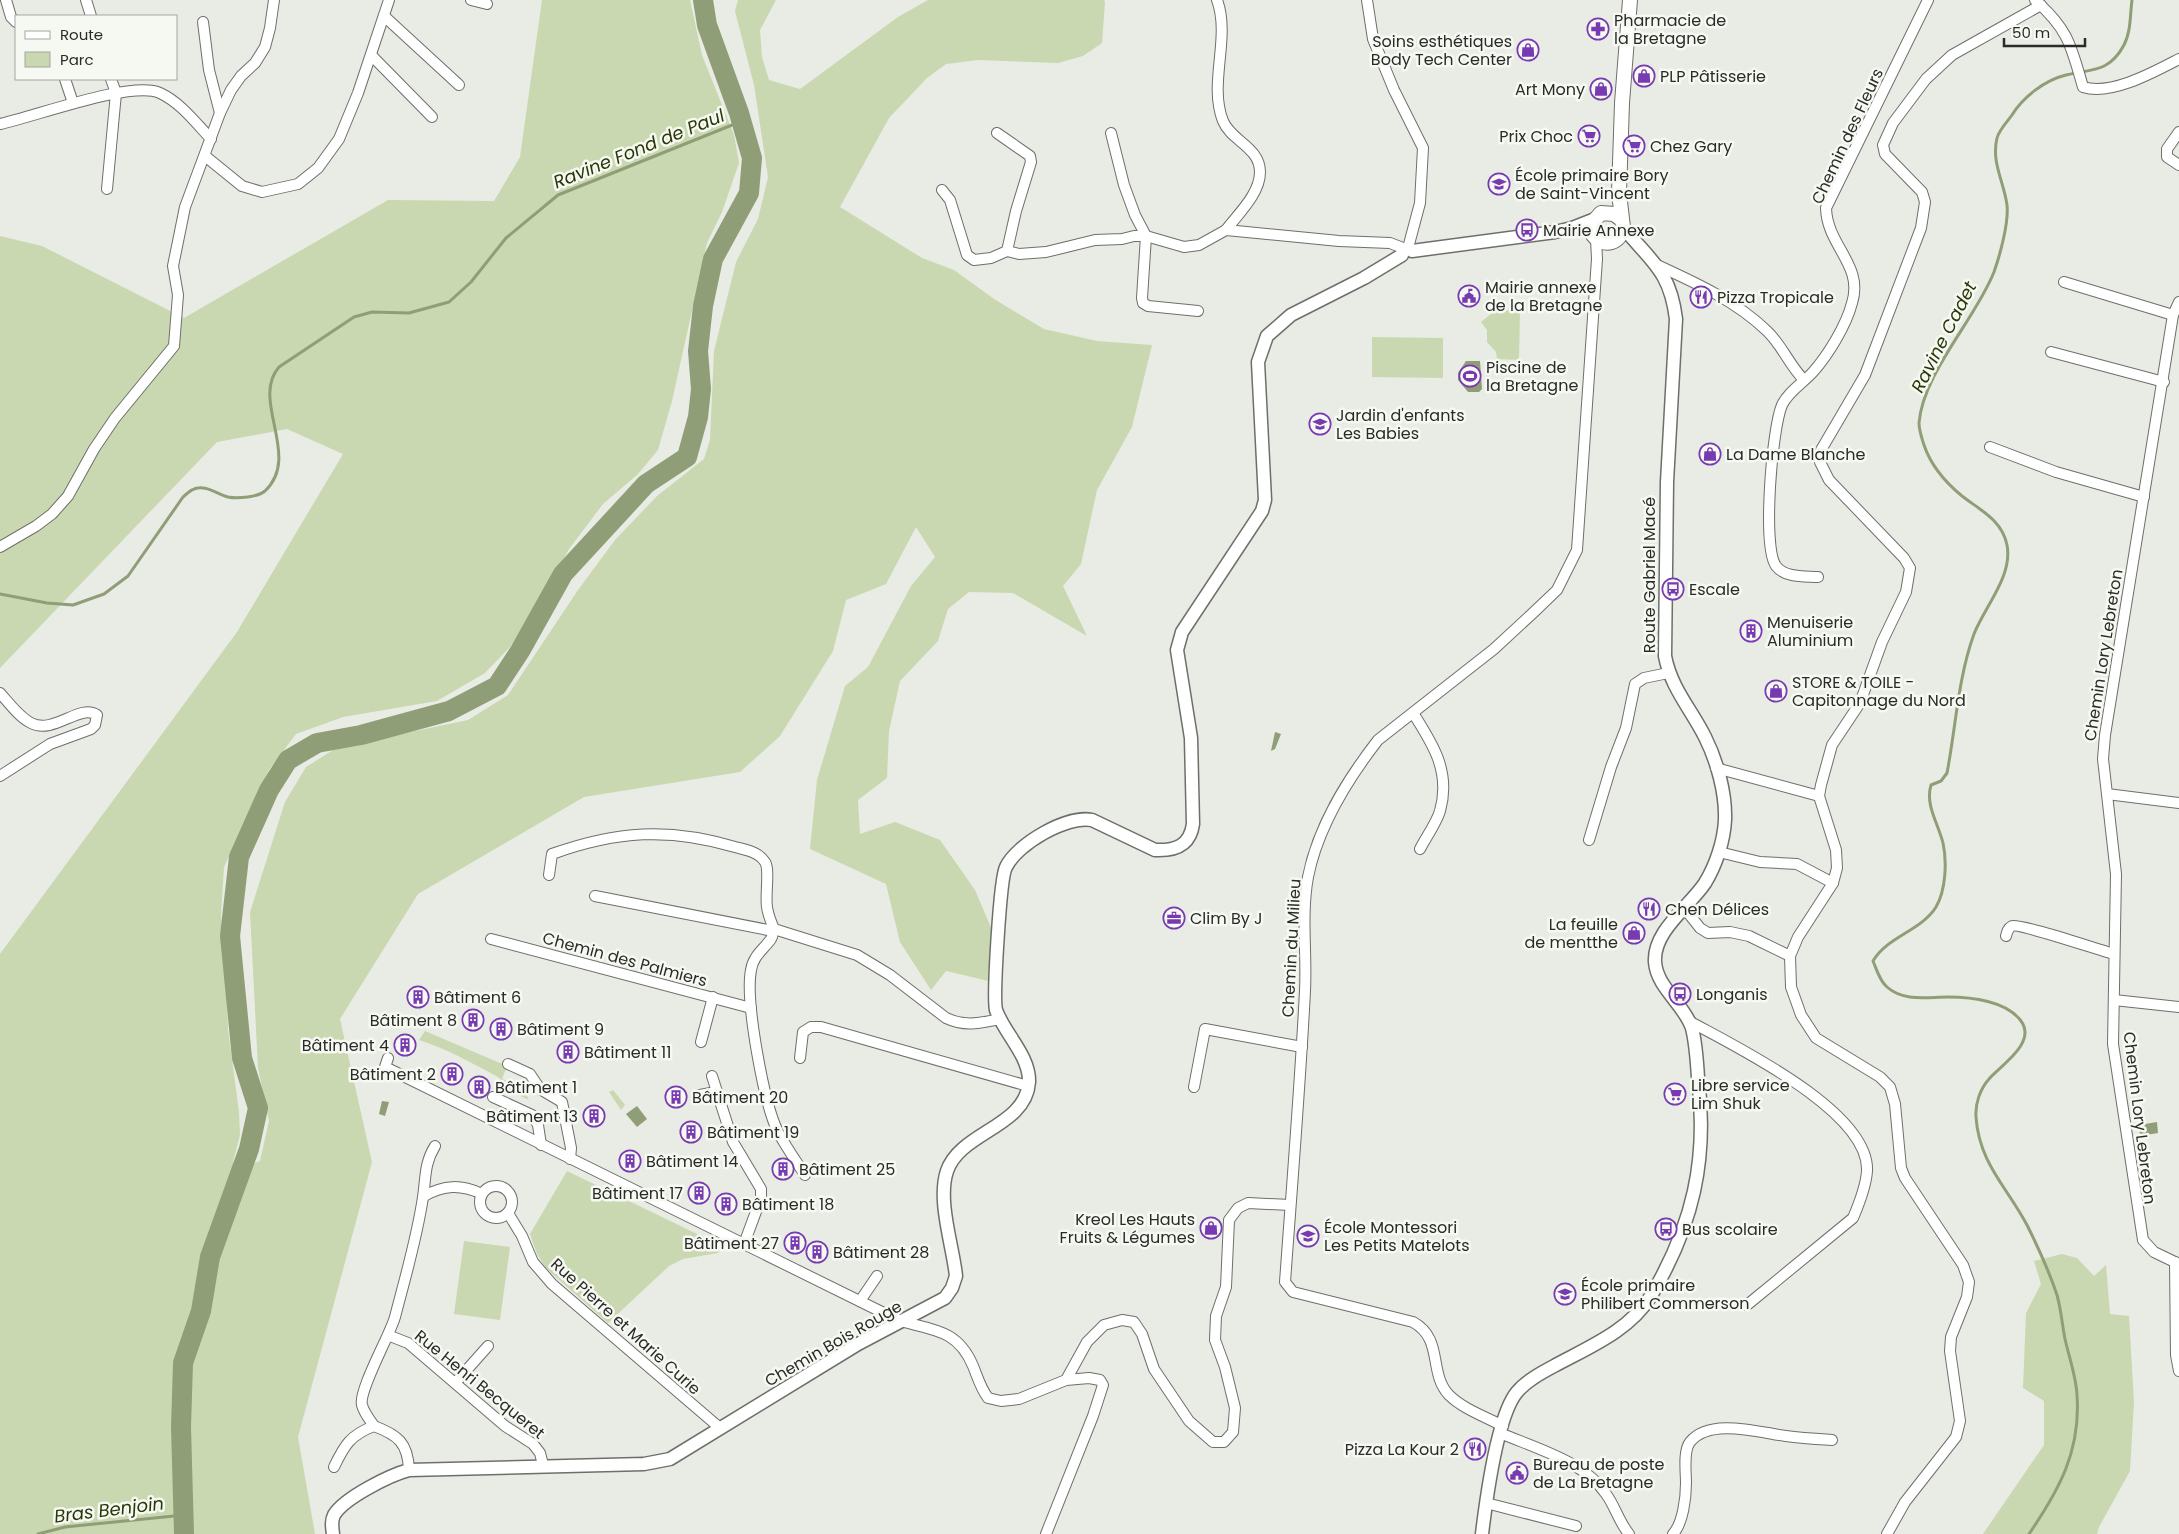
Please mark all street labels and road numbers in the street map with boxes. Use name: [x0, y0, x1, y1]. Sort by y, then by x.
street label: Chemin des Fleurs: [1806, 65, 1889, 208]
street label: Route Gabriel Macé: [1638, 497, 1661, 653]
street label: Chemin Lory Lebreton: [2079, 568, 2128, 743]
street label: Chemin du Milieu: [1276, 878, 1307, 1018]
street label: Chemin des Palmiers: [540, 926, 710, 993]
street label: Chemin Lory Lebreton: [2118, 1030, 2162, 1206]
street label: Rue Pierre et Marie Curie: [546, 1253, 706, 1400]
street label: Chemin Bois Rouge: [760, 1295, 906, 1392]
street label: Rue Henri Becqueret: [410, 1325, 550, 1444]

